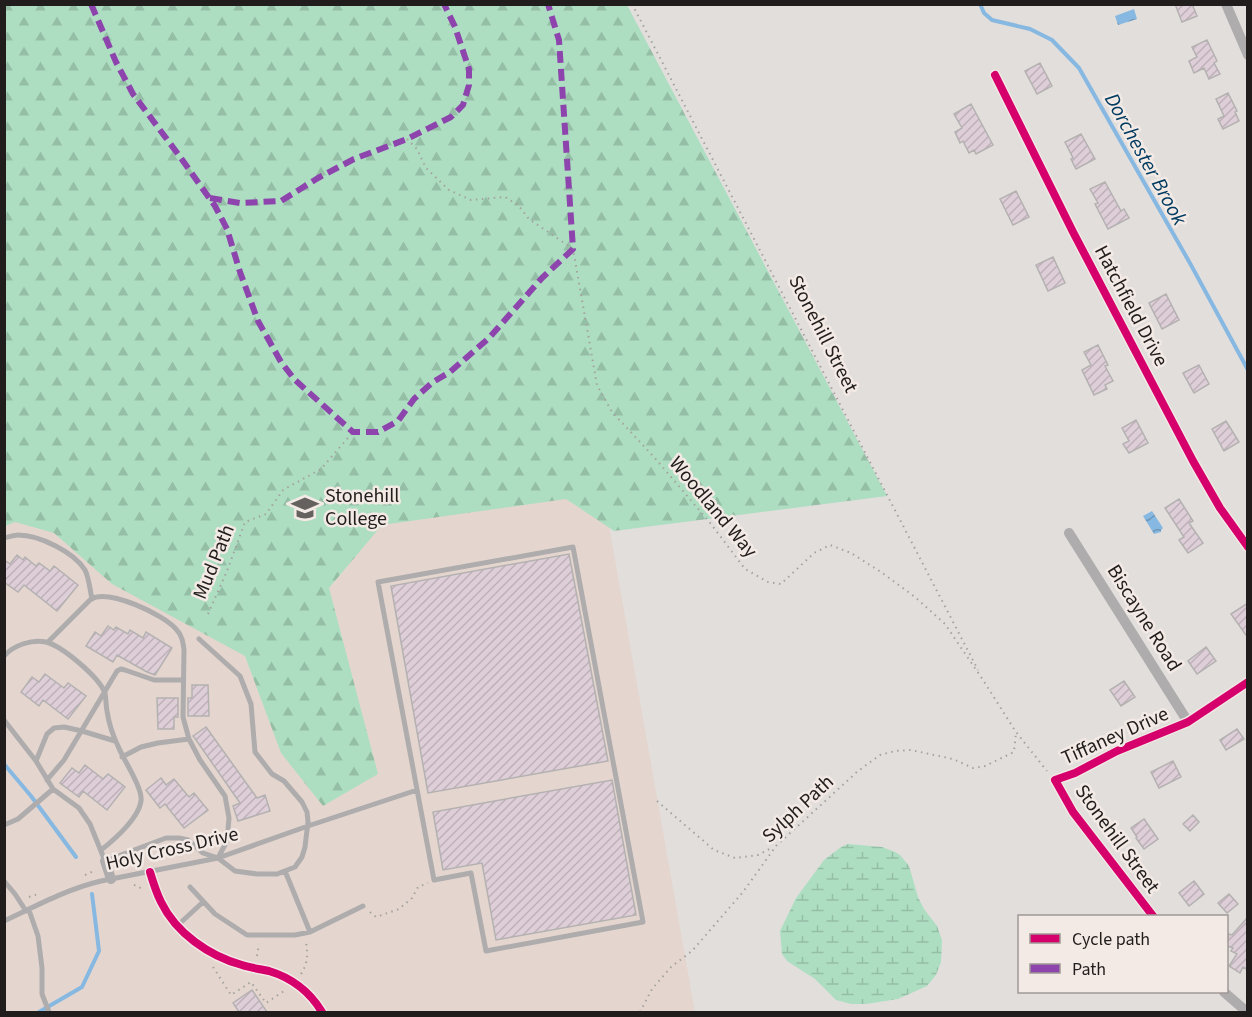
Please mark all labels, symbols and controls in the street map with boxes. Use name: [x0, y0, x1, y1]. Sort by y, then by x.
water label: Dorchester Brook: [1097, 87, 1195, 232]
street label: Hatchfield Drive: [1087, 240, 1175, 372]
street label: Stonehill Street: [781, 270, 865, 398]
street label: Woodland Way: [662, 450, 764, 564]
place label: Stonehill College: [325, 482, 399, 533]
school or university icon: Stonehill College: [290, 493, 320, 523]
street label: Mud Path: [186, 520, 242, 604]
street label: Biscayne Road: [1100, 559, 1188, 677]
street label: Tiffaney Drive: [1057, 700, 1173, 772]
street label: Sylph Path: [756, 768, 840, 850]
street label: Stonehill Street: [1068, 779, 1166, 899]
street label: Holy Cross Drive: [103, 820, 241, 878]
legend: [1018, 915, 1228, 993]
text: Cycle path: [1072, 927, 1150, 952]
text: Path: [1072, 957, 1106, 982]

